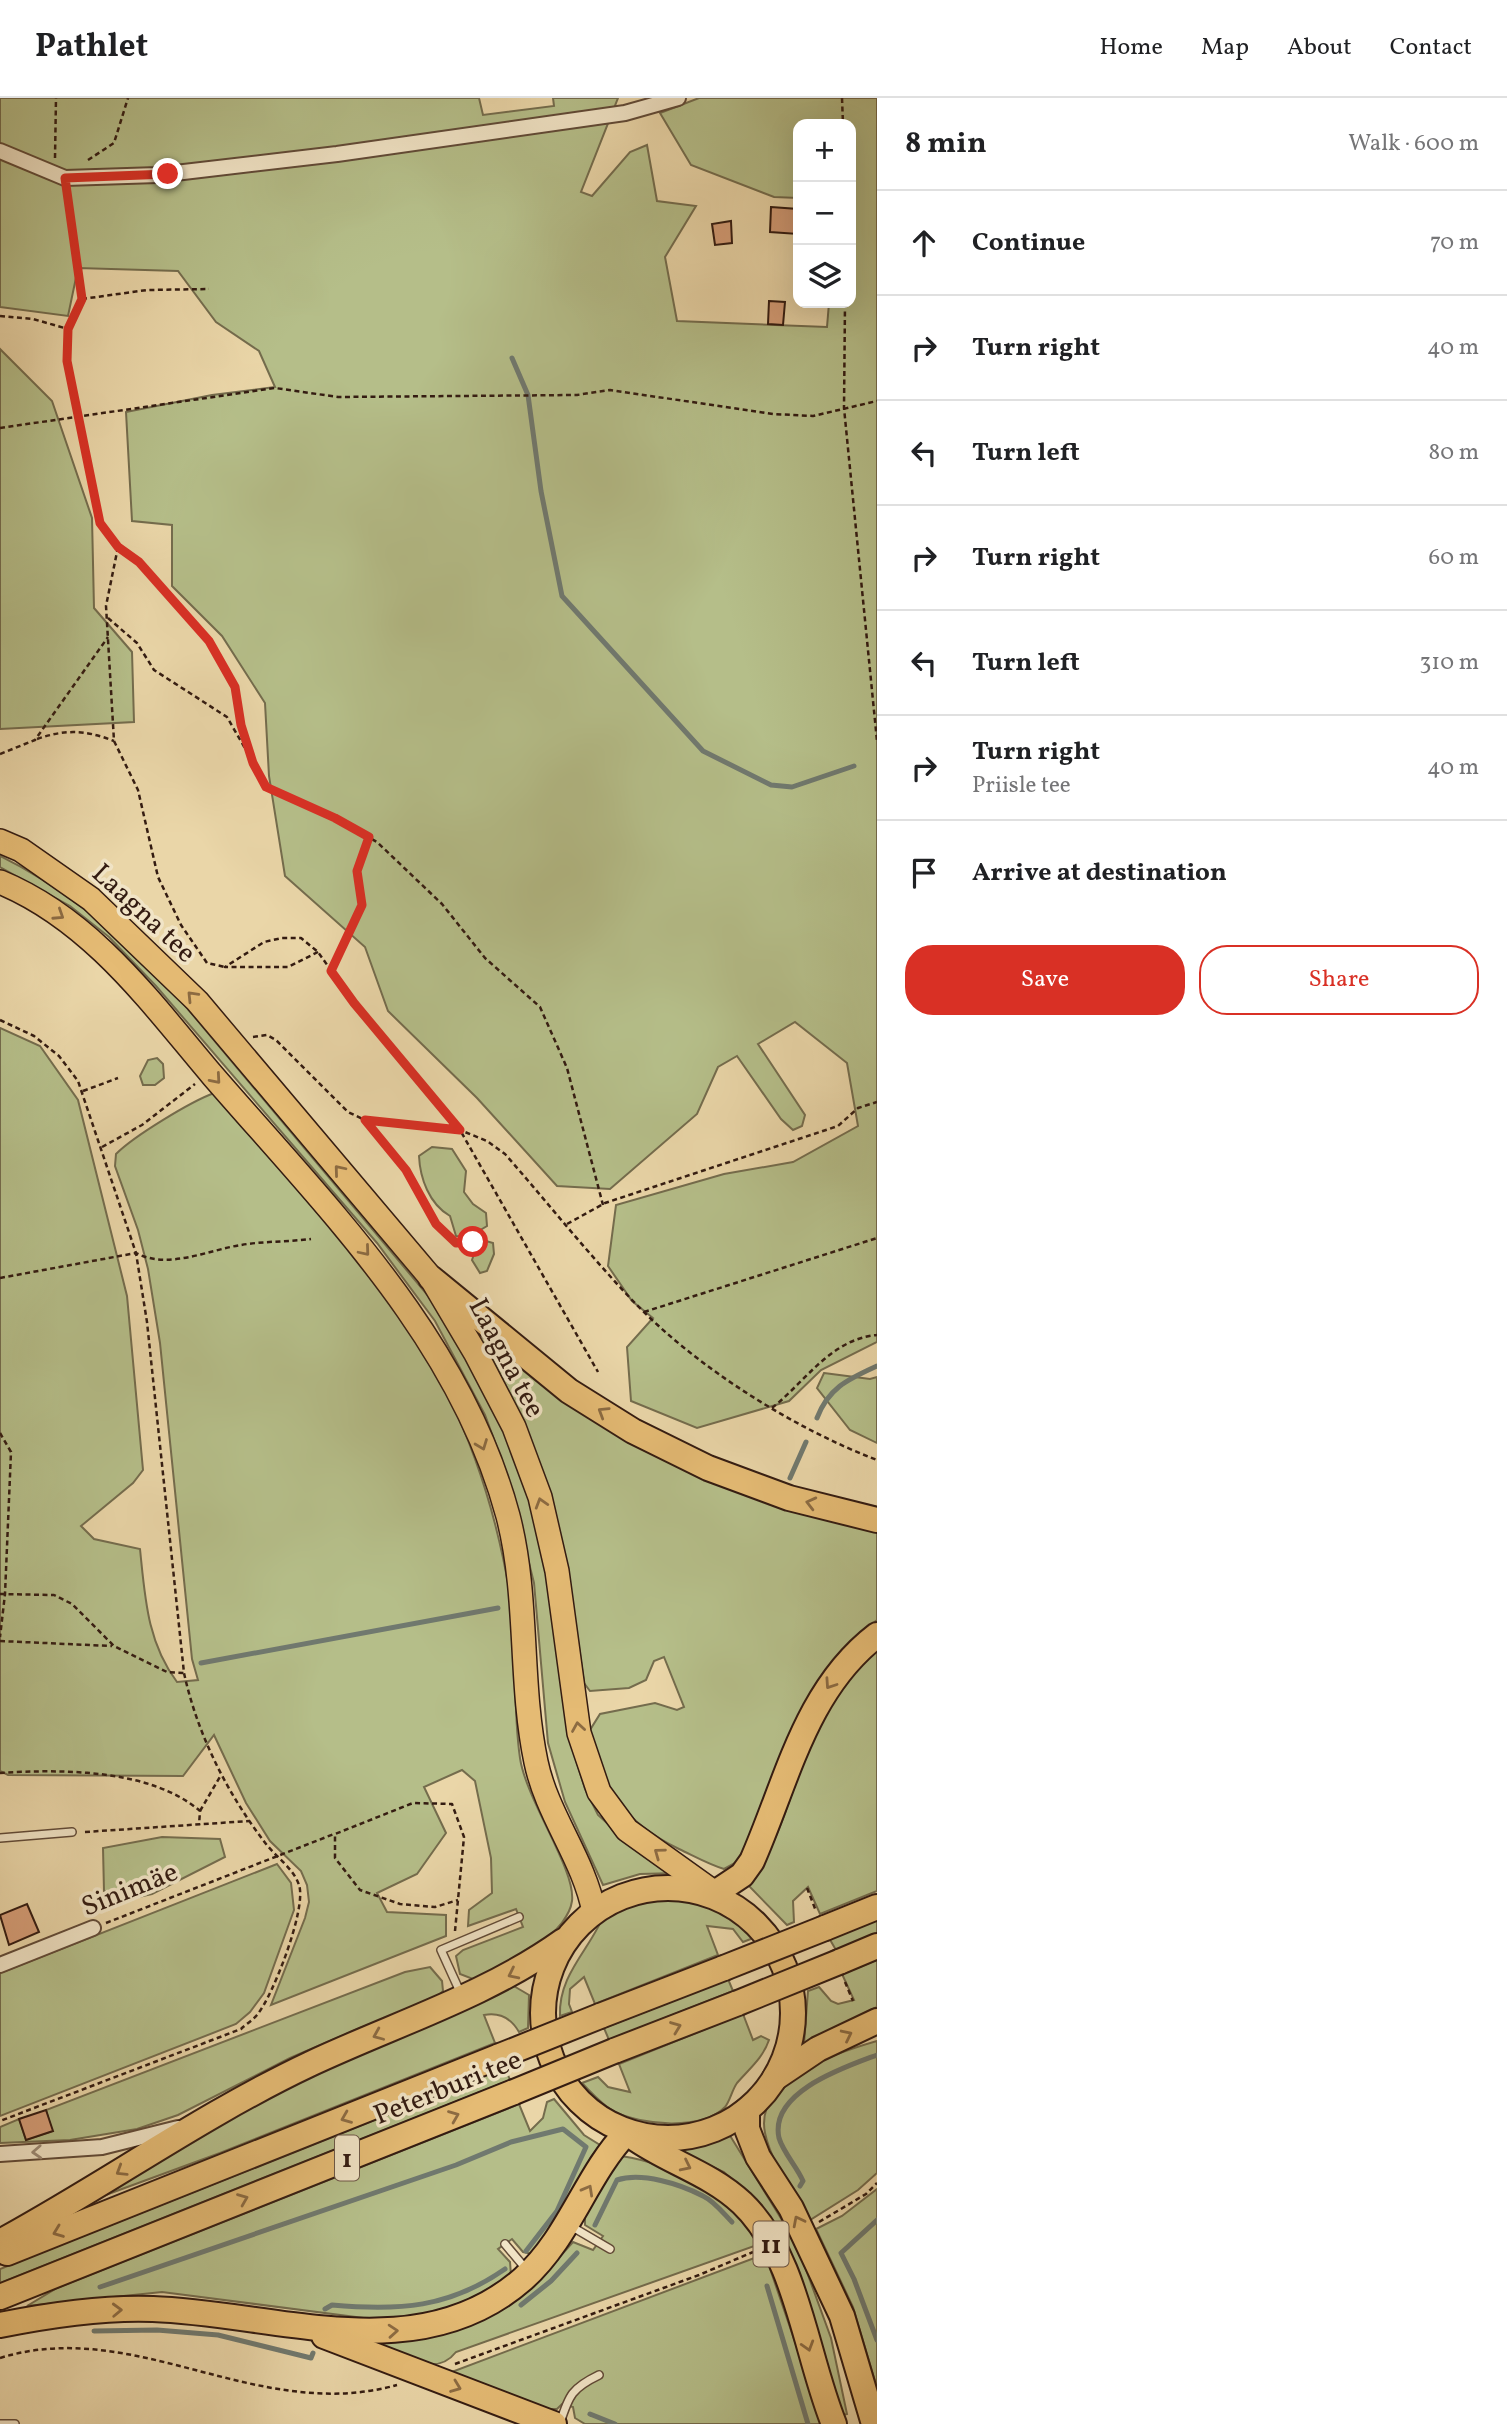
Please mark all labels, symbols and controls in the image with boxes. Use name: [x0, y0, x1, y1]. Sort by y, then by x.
text: Pathlet: [35, 25, 148, 71]
text: Home: [1099, 31, 1163, 65]
text: Map: [1201, 31, 1249, 65]
text: About: [1287, 31, 1352, 65]
text: Contact: [1390, 31, 1472, 65]
map controls: [793, 119, 856, 308]
button: +: [793, 119, 856, 182]
text: 8 min: [905, 123, 987, 165]
text: Walk · 600 m: [1348, 128, 1479, 160]
route end: [152, 158, 183, 189]
button: −: [793, 182, 856, 245]
icon: ahead: [905, 224, 943, 262]
text: Continue: [972, 225, 1085, 261]
text: 70 m: [1430, 227, 1479, 259]
button: layers: [793, 245, 856, 308]
icon: right: [905, 329, 943, 367]
text: Turn right: [972, 330, 1100, 366]
text: 40 m: [1427, 332, 1479, 364]
icon: left: [905, 434, 943, 472]
text: Turn left: [972, 435, 1080, 471]
text: 80 m: [1429, 437, 1479, 469]
icon: right: [905, 539, 943, 577]
text: Turn right: [972, 540, 1100, 576]
text: 60 m: [1429, 542, 1479, 574]
icon: left: [905, 644, 943, 682]
text: Turn left: [972, 645, 1080, 681]
text: 310 m: [1419, 647, 1479, 679]
text: Turn right: [972, 734, 1100, 770]
icon: right: [905, 749, 943, 787]
text: 40 m: [1427, 752, 1479, 784]
text: Priisle tee: [972, 770, 1071, 802]
icon: arrive: [905, 854, 943, 892]
street label: Laagna tee: [82, 855, 204, 972]
text: Arrive at destination: [972, 855, 1227, 891]
one-way arrow: [51, 907, 64, 920]
button: Save: [905, 945, 1185, 1015]
button: Share: [1199, 945, 1479, 1015]
one-way arrow: [187, 992, 200, 1005]
one-way arrow: [208, 1071, 220, 1084]
one-way arrow: [335, 1165, 347, 1178]
route start: [457, 1226, 488, 1257]
one-way arrow: [356, 1244, 369, 1256]
street label: Laagna tee: [458, 1292, 554, 1425]
one-way arrow: [598, 1408, 611, 1421]
one-way arrow: [473, 1439, 487, 1451]
one-way arrow: [535, 1497, 550, 1509]
one-way arrow: [805, 1497, 817, 1511]
one-way arrow: [825, 1676, 838, 1689]
one-way arrow: [571, 1721, 586, 1733]
one-way arrow: [654, 1849, 667, 1862]
street label: Sinimäe: [76, 1853, 184, 1927]
one-way arrow: [508, 1966, 520, 1980]
one-way arrow: [669, 2021, 681, 2035]
one-way arrow: [373, 2027, 385, 2041]
one-way arrow: [840, 2030, 853, 2044]
street label: Peterburi tee: [368, 2041, 528, 2136]
one-way arrow: [340, 2109, 352, 2123]
one-way arrow: [448, 2110, 460, 2124]
road number: 1: [335, 2136, 359, 2180]
one-way arrow: [31, 2145, 42, 2160]
one-way arrow: [679, 2157, 691, 2171]
one-way arrow: [115, 2162, 128, 2175]
one-way arrow: [580, 2185, 593, 2198]
one-way arrow: [236, 2194, 248, 2208]
one-way arrow: [793, 2216, 806, 2228]
road number: 11: [754, 2222, 788, 2266]
one-way arrow: [53, 2224, 65, 2238]
one-way arrow: [112, 2302, 123, 2317]
one-way arrow: [388, 2323, 399, 2338]
one-way arrow: [800, 2340, 815, 2352]
one-way arrow: [449, 2378, 461, 2392]

